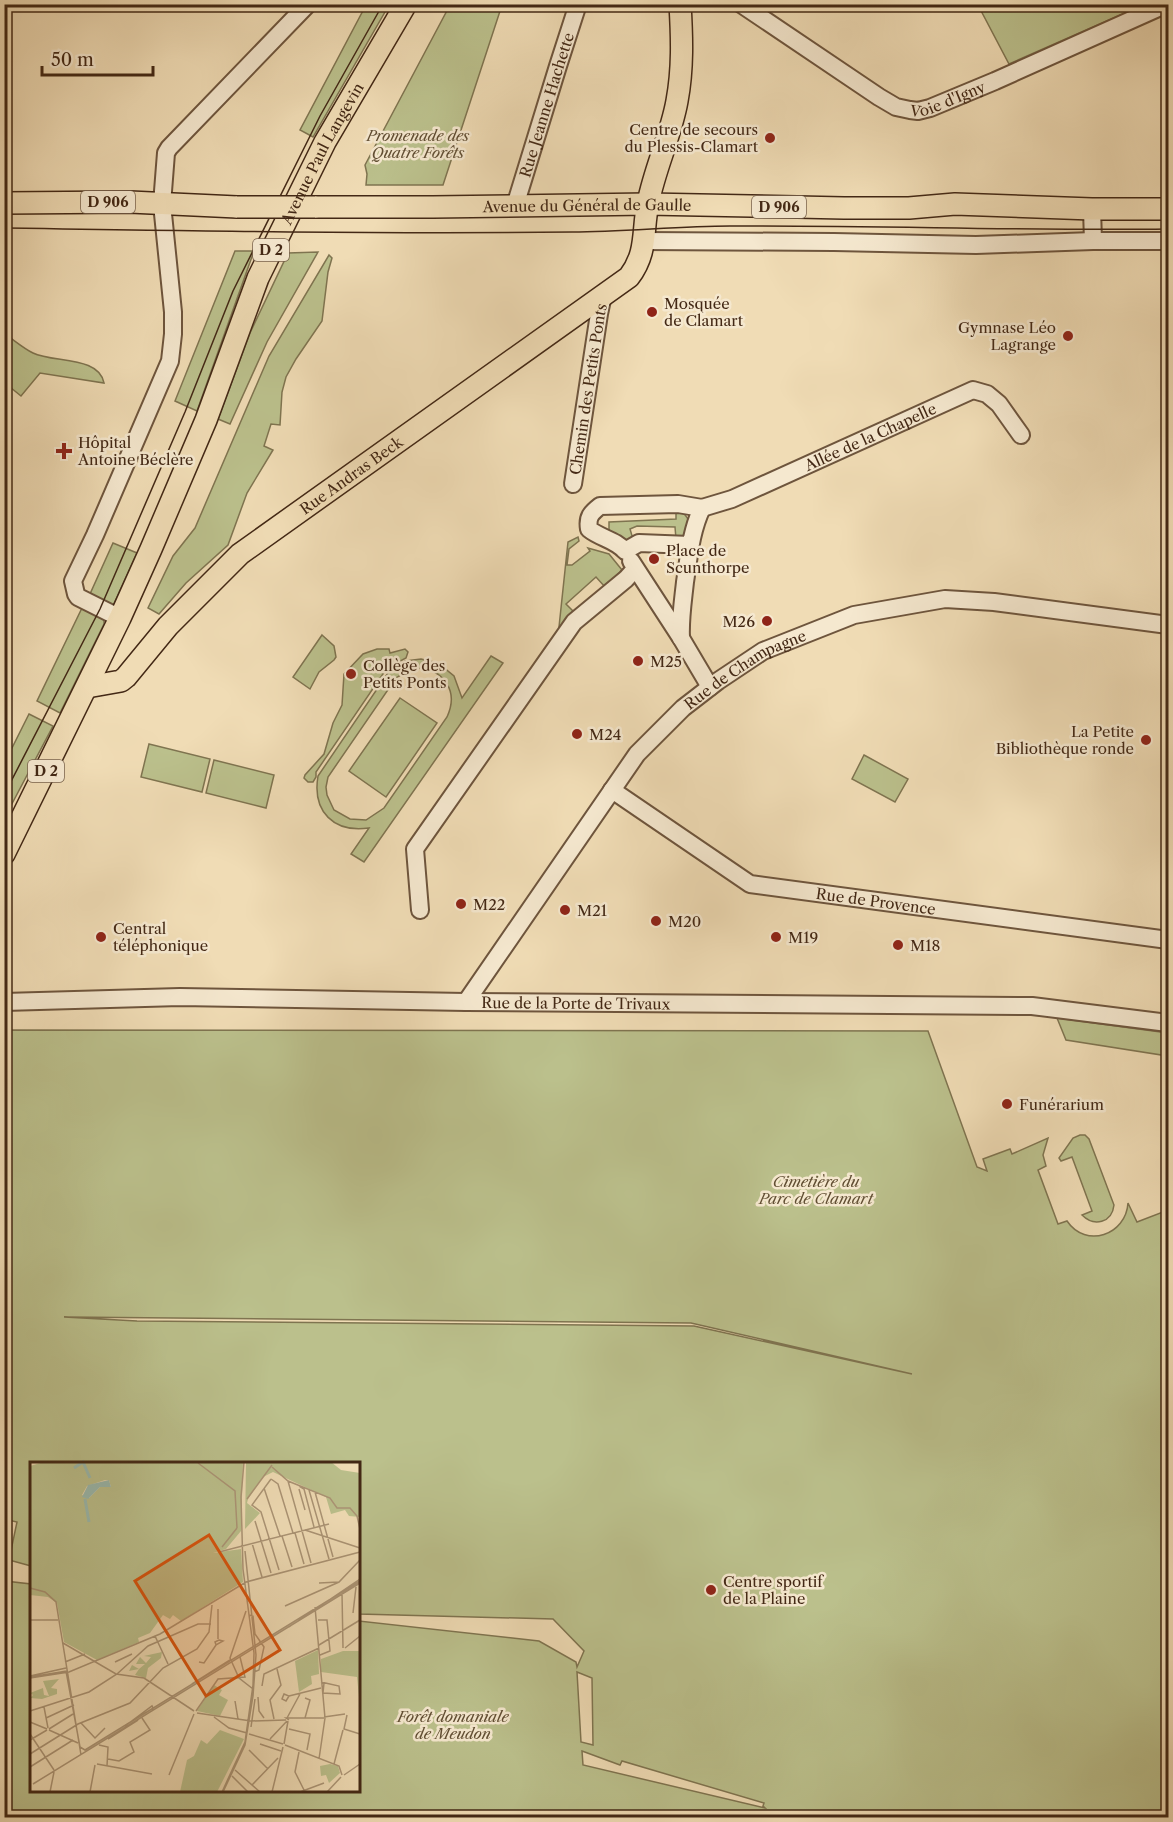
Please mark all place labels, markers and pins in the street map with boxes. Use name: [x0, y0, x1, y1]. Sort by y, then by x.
place label: Centre de secours du Plessis-Clamart: [624, 120, 759, 156]
marker: Centre de secours du Plessis-Clamart: [763, 131, 777, 145]
place label: Mosquée de Clamart: [664, 294, 744, 330]
marker: Mosquée de Clamart: [645, 305, 659, 319]
place label: Gymnase Léo Lagrange: [958, 318, 1056, 354]
marker: Gymnase Léo Lagrange: [1061, 329, 1075, 343]
place label: Hôpital Antoine Béclère: [77, 433, 193, 469]
marker: Hôpital Antoine Béclère: [55, 442, 73, 460]
place label: Place de Scunthorpe: [666, 541, 749, 577]
marker: Place de Scunthorpe: [647, 552, 661, 566]
place label: M26: [722, 612, 755, 631]
marker: M26: [760, 614, 774, 628]
place label: M25: [650, 652, 682, 671]
marker: M25: [631, 654, 645, 668]
place label: Collège des Petits Ponts: [363, 656, 447, 692]
marker: Collège des Petits Ponts: [344, 667, 358, 681]
place label: La Petite Bibliothèque ronde: [996, 722, 1134, 758]
place label: M24: [589, 725, 621, 744]
marker: M24: [570, 727, 584, 741]
marker: La Petite Bibliothèque ronde: [1139, 733, 1153, 747]
place label: M22: [473, 895, 505, 914]
marker: M22: [454, 897, 468, 911]
place label: M21: [577, 901, 608, 920]
marker: M21: [558, 903, 572, 917]
place label: M20: [668, 912, 701, 931]
marker: M20: [649, 914, 663, 928]
place label: Central téléphonique: [113, 919, 208, 955]
place label: M19: [788, 928, 818, 947]
marker: Central téléphonique: [94, 930, 108, 944]
marker: M19: [769, 930, 783, 944]
place label: M18: [910, 936, 940, 955]
marker: M18: [891, 938, 905, 952]
place label: Funérarium: [1019, 1095, 1104, 1114]
marker: Funérarium: [1000, 1097, 1014, 1111]
place label: Centre sportif de la Plaine: [723, 1572, 824, 1608]
marker: Centre sportif de la Plaine: [704, 1583, 718, 1597]

